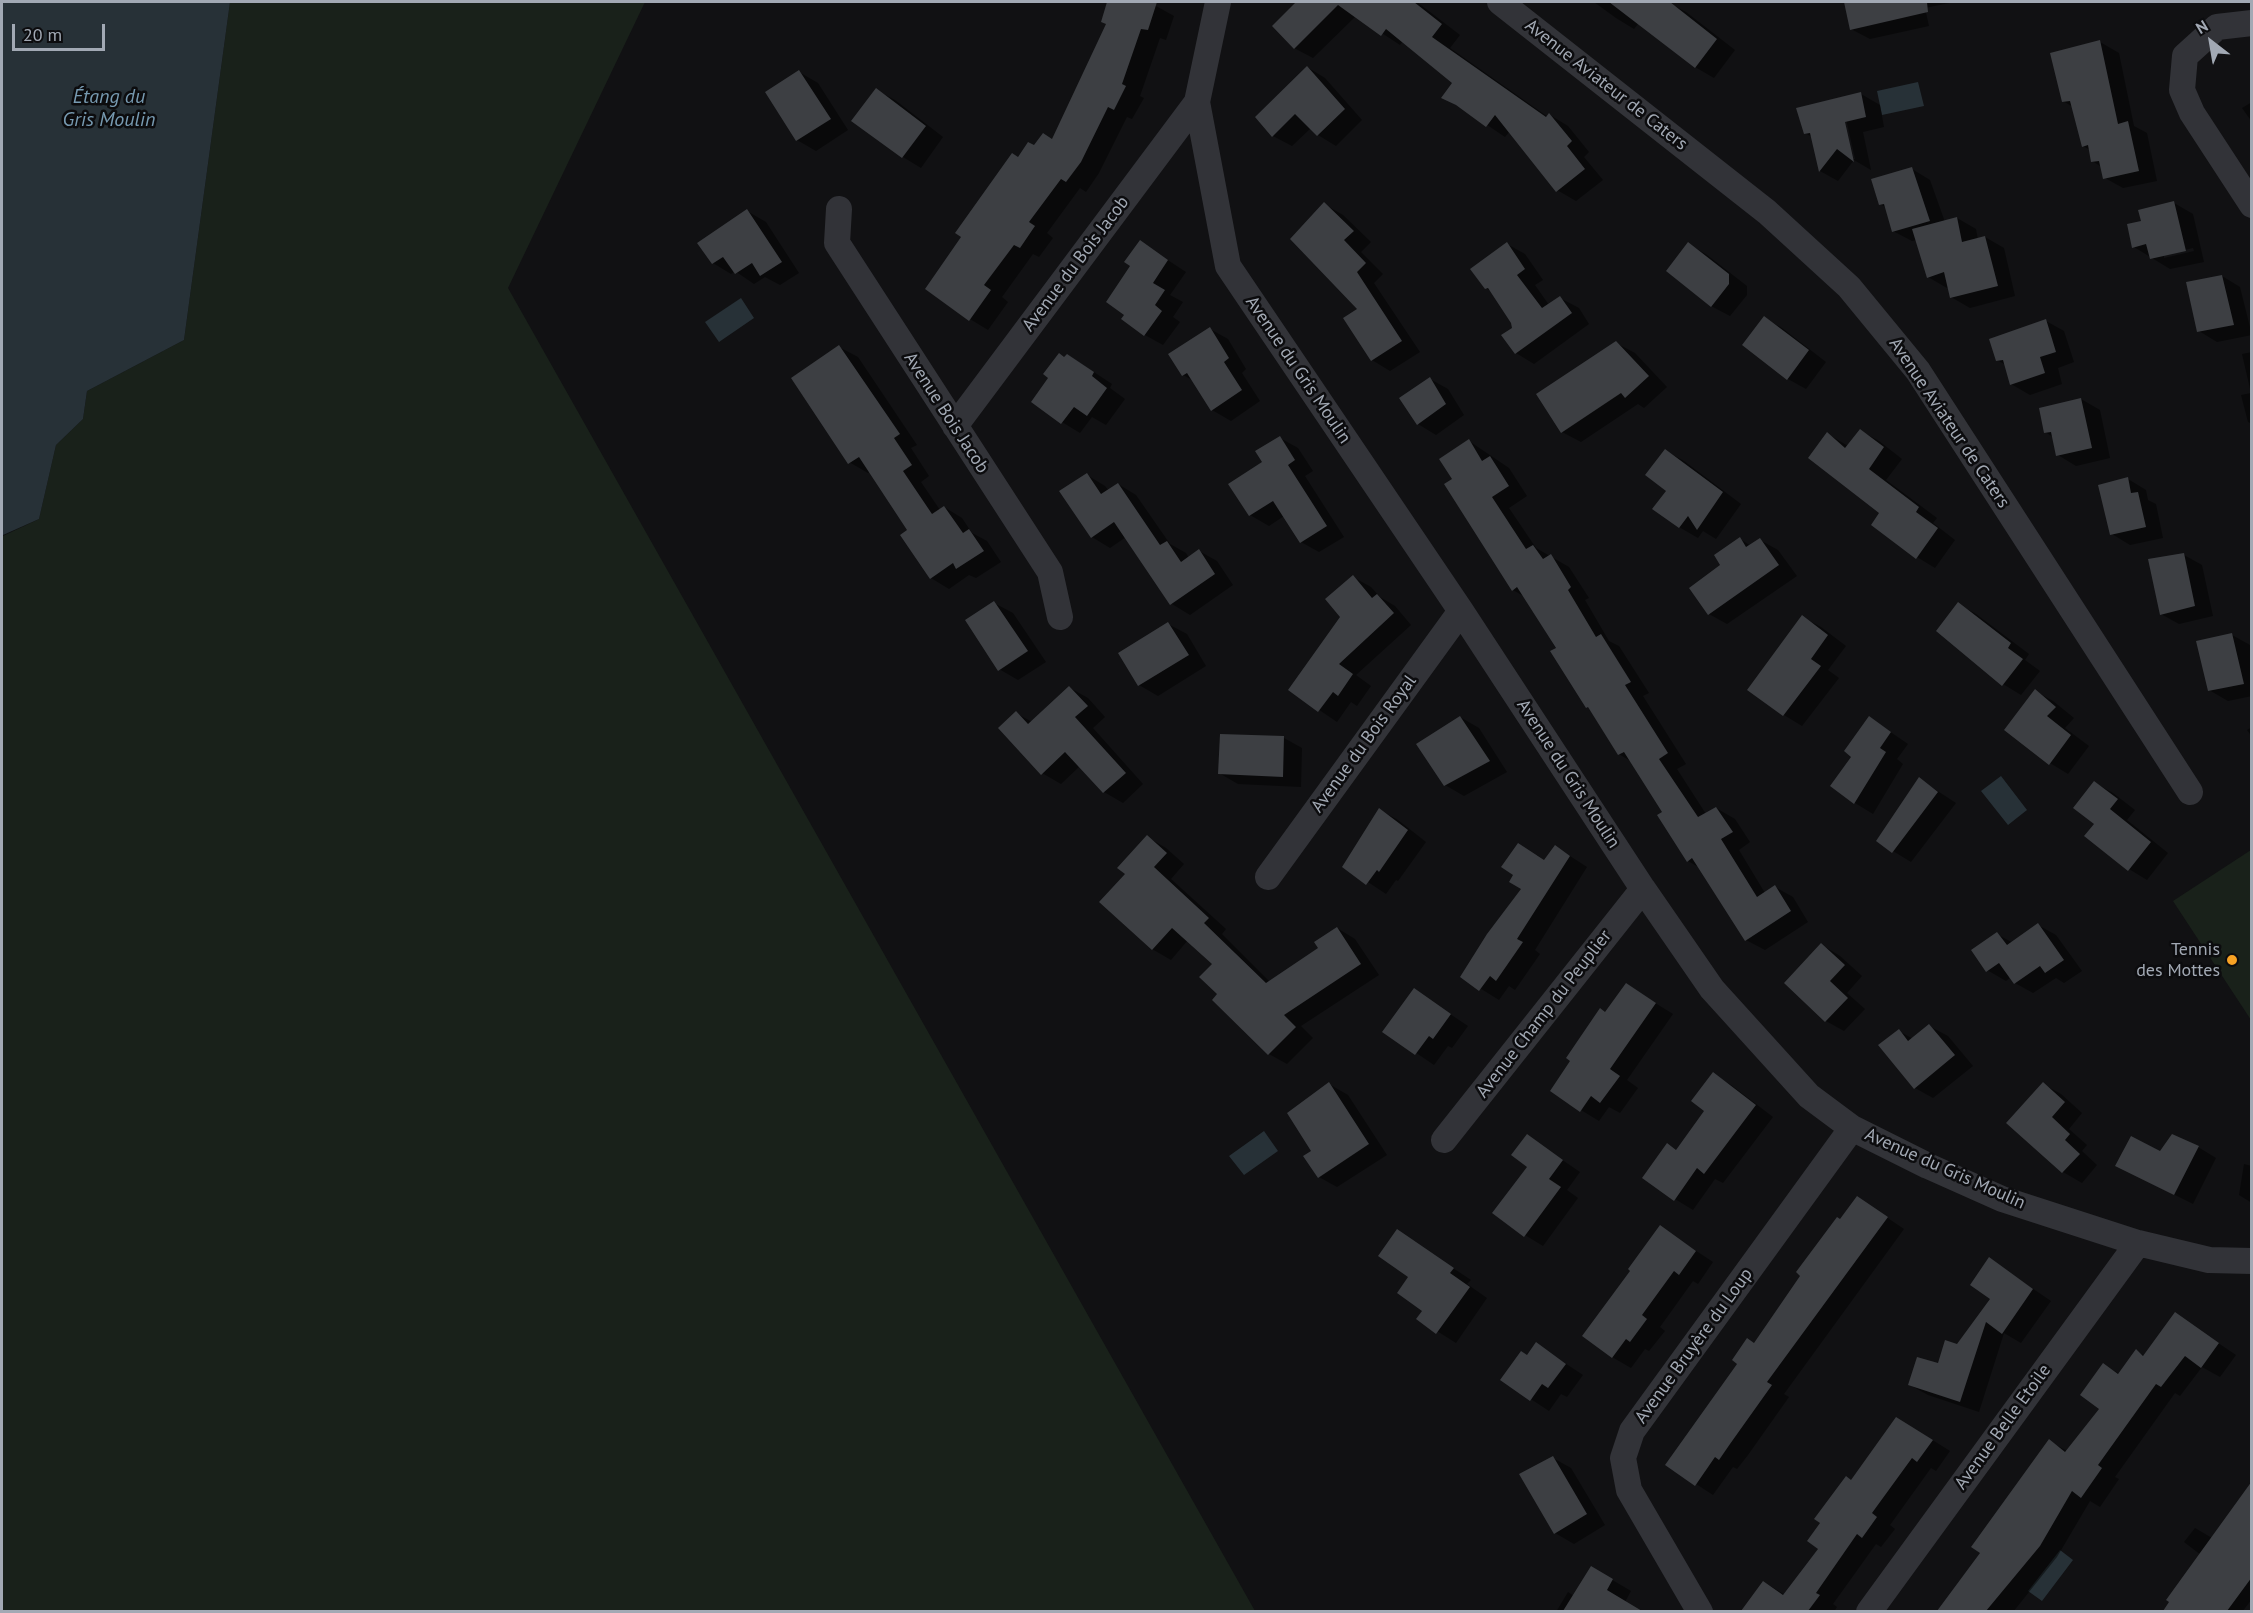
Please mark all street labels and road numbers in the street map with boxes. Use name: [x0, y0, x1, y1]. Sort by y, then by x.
street label: Avenue Aviateur de Caters: [1520, 15, 1692, 155]
street label: Avenue du Bois Jacob: [1018, 192, 1134, 336]
street label: Avenue du Gris Moulin: [1241, 292, 1355, 448]
street label: Avenue Aviateur de Caters: [1884, 334, 2014, 512]
street label: Avenue Bois Jacob: [899, 349, 993, 477]
street label: Avenue du Bois Royal: [1307, 671, 1421, 817]
street label: Avenue du Gris Moulin: [1512, 696, 1624, 852]
street label: Avenue Champ du Peuplier: [1472, 926, 1616, 1102]
street label: Avenue du Gris Moulin: [1862, 1124, 2028, 1214]
street label: Avenue Bruyère du Loup: [1631, 1264, 1757, 1428]
street label: Avenue Belle Etoile: [1950, 1360, 2056, 1494]

